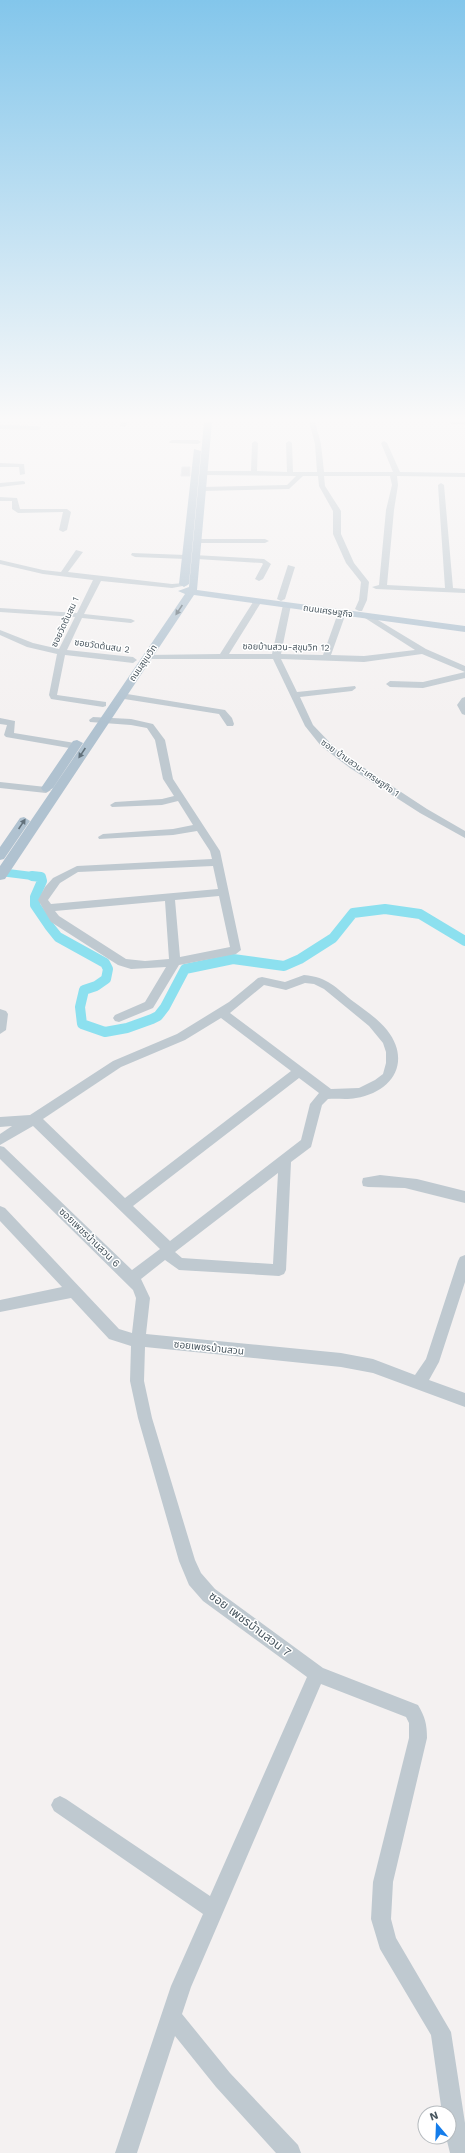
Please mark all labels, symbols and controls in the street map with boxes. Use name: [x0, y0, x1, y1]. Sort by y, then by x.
street label: ซอยวัดต้นสน 1: [49, 596, 81, 648]
street label: ถนนเศรษฐกิจ: [303, 603, 354, 619]
one-way arrow: [175, 605, 183, 615]
street label: ซอยวัดต้นสน 2: [74, 637, 130, 655]
street label: ซอยบ้านสวน-สุขุมวิท 12: [242, 641, 330, 653]
street label: ถนนสุขุมวิท: [127, 643, 159, 683]
street label: ซอย บ้านสวน-เศรษฐกิจ 1: [319, 737, 401, 799]
one-way arrow: [78, 748, 86, 758]
one-way arrow: [18, 819, 26, 829]
street label: ซอยเพชรบ้านสวน 6: [57, 1206, 122, 1269]
street label: ซอยเพชรบ้านสวน: [173, 1338, 245, 1357]
street label: ซอย เพชรบ้านสวน 7: [206, 1589, 294, 1659]
north arrow: [417, 2105, 457, 2145]
text: N: [428, 2109, 440, 2123]

